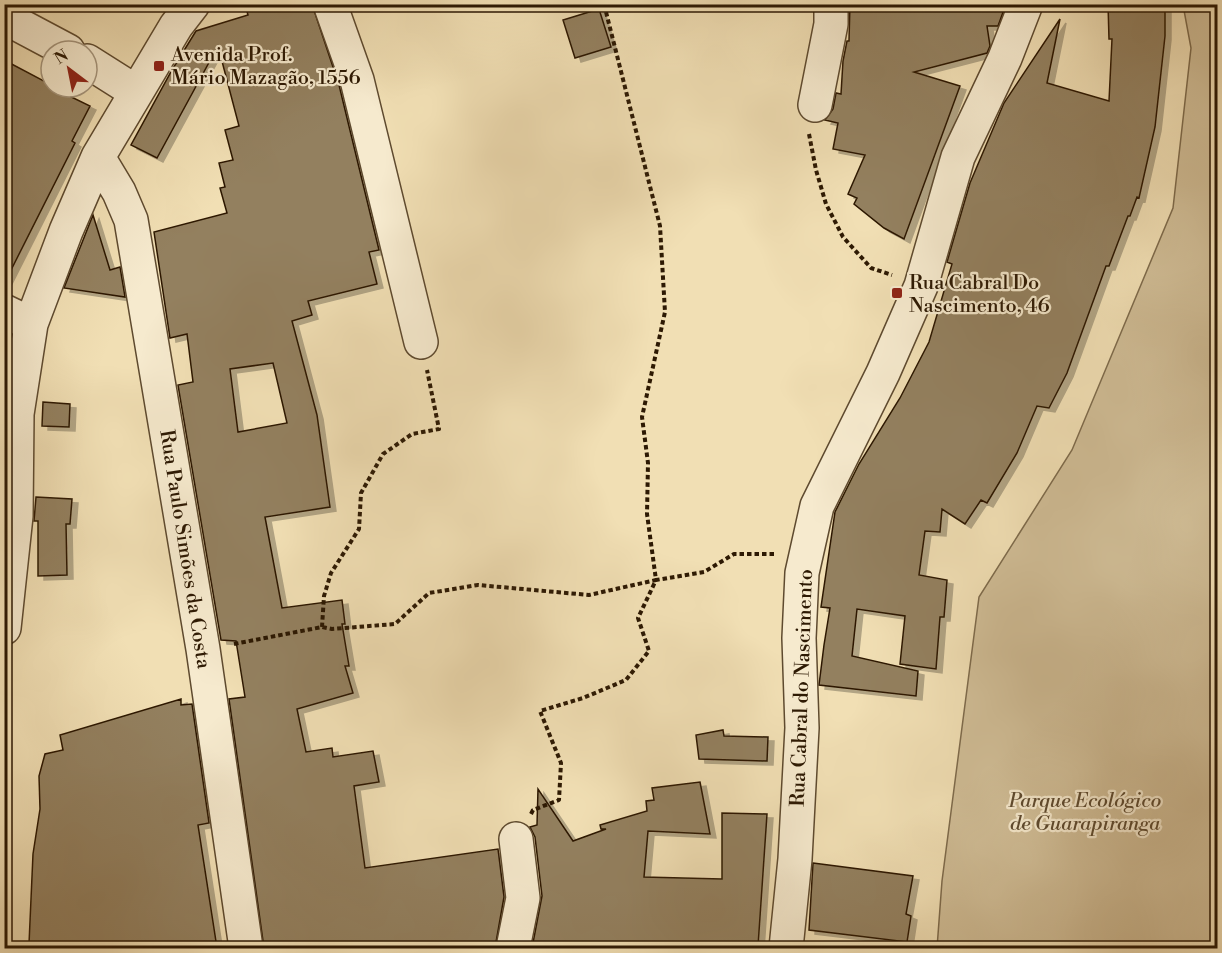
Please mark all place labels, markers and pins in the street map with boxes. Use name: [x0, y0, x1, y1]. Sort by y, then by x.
place label: Avenida Prof. Mário Mazagão, 1556: [170, 43, 361, 91]
marker: Avenida Prof. Mário Mazagão, 1556: [152, 59, 166, 73]
place label: Rua Cabral Do Nascimento, 46: [909, 271, 1050, 319]
marker: Rua Cabral Do Nascimento, 46: [890, 286, 904, 300]

